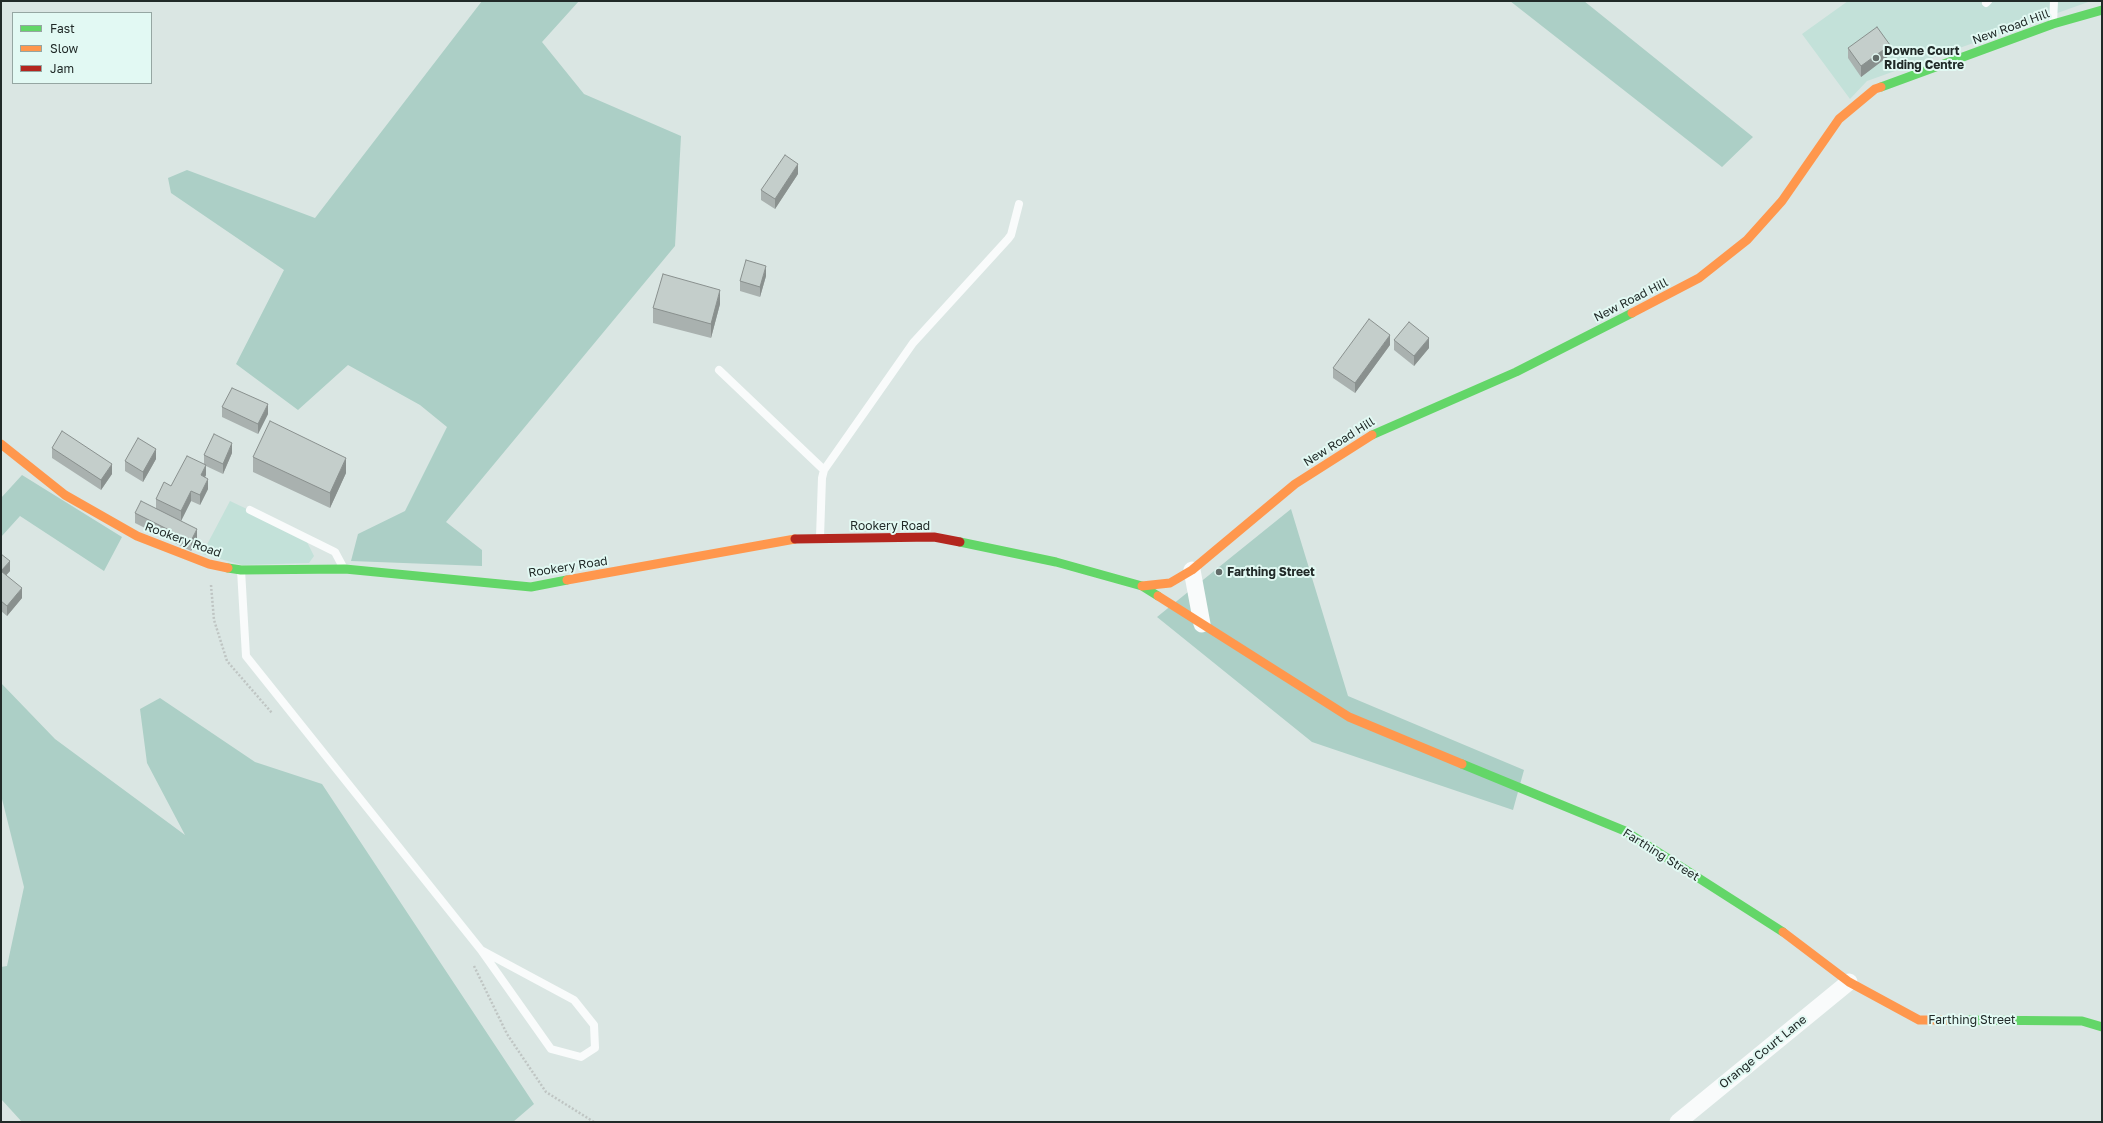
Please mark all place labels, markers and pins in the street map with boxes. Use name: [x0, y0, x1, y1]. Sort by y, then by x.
place label: Downe Court RIding Centre: [1884, 44, 1964, 72]
marker: Downe Court RIding Centre: [1871, 53, 1881, 63]
place label: Farthing Street: [1227, 565, 1315, 579]
marker: Farthing Street: [1214, 567, 1224, 577]

